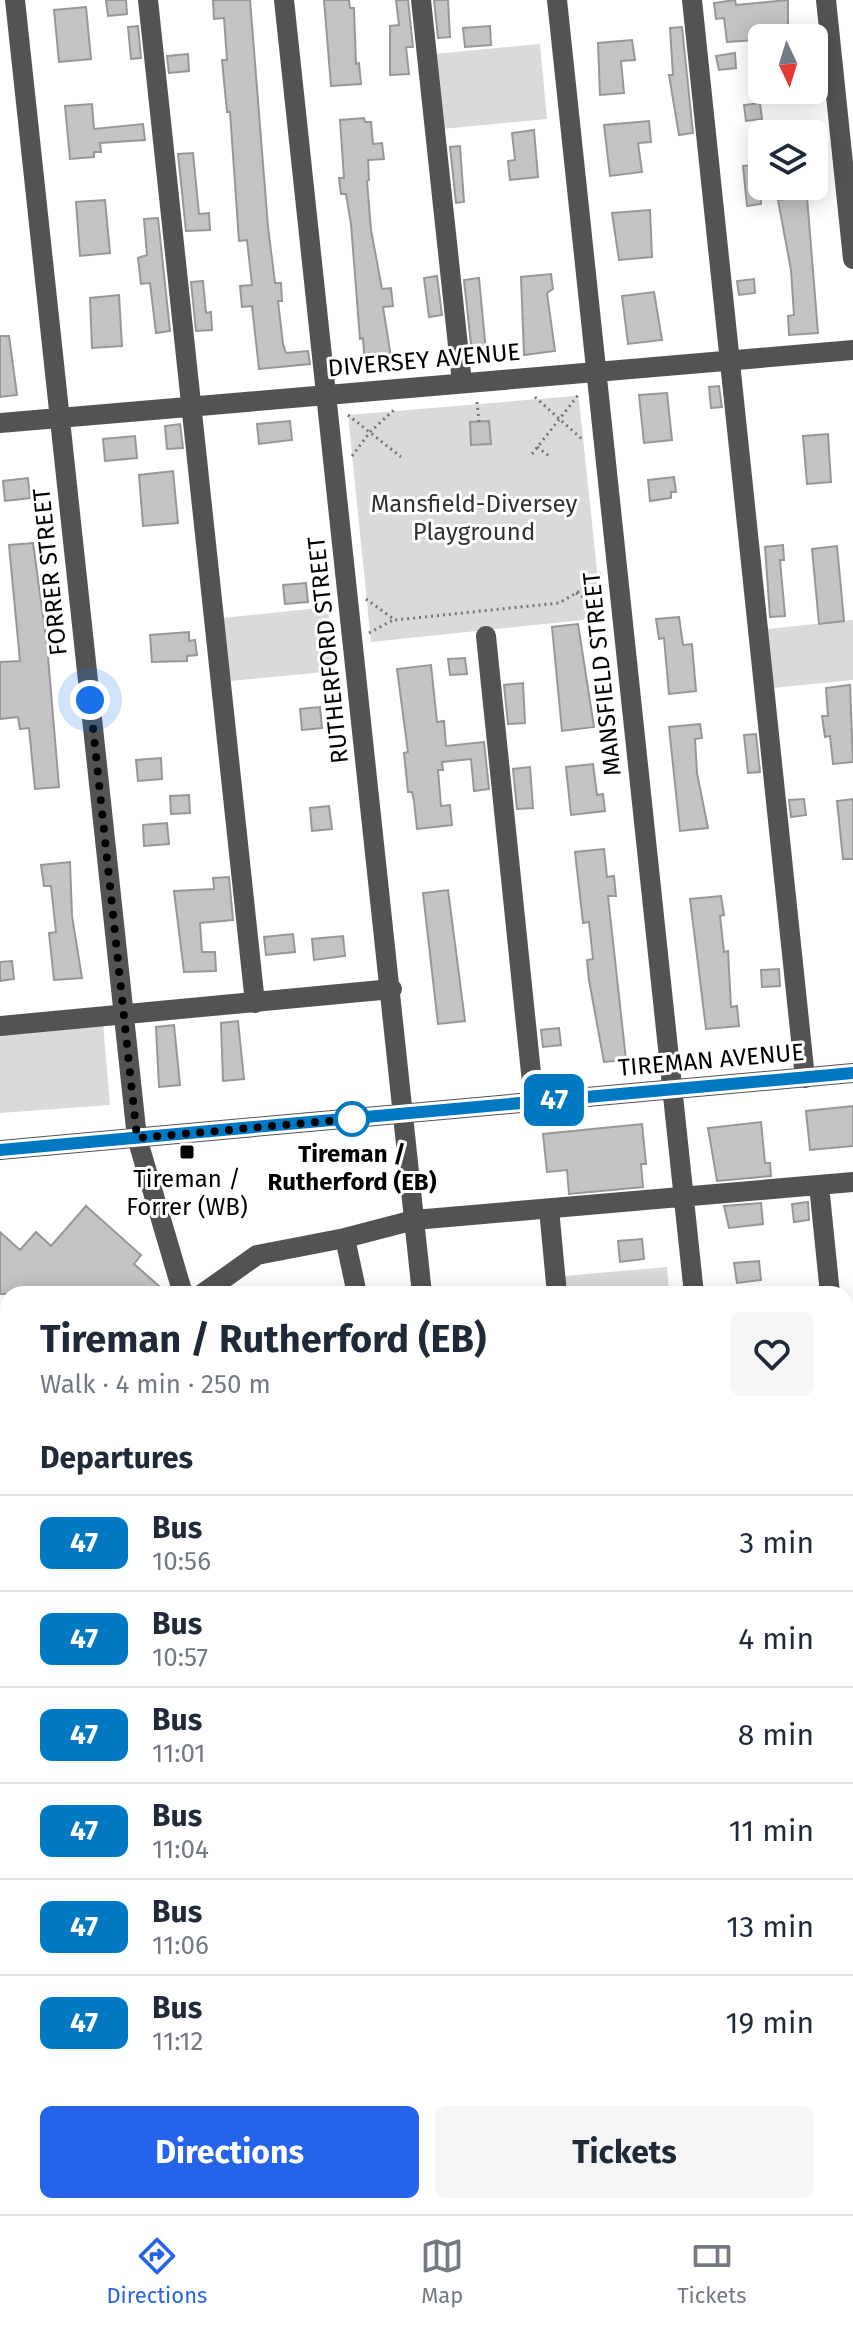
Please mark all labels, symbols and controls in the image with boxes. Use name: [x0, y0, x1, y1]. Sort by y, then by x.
north arrow: [748, 24, 828, 104]
map controls: [748, 24, 828, 200]
button: layers: [748, 120, 828, 200]
street label: DIVERSEY AVENUE: [327, 338, 521, 382]
street label: FORRER STREET: [27, 486, 73, 657]
park label: Mansfield-Diversey Playground: [371, 490, 578, 546]
street label: RUTHERFORD STREET: [302, 534, 354, 765]
street label: MANSFIELD STREET: [577, 570, 627, 777]
your location: [70, 680, 110, 720]
street label: TIREMAN AVENUE: [617, 1038, 805, 1082]
line badge: 47: [518, 1074, 590, 1126]
text: 47: [540, 1083, 568, 1116]
marker: Tireman / Rutherford (EB): [335, 1102, 369, 1136]
place label: Tireman / Rutherford (EB): [268, 1140, 437, 1196]
marker: Tireman / Forrer (WB): [178, 1143, 196, 1161]
place label: Tireman / Forrer (WB): [126, 1165, 248, 1221]
button: heart: [730, 1312, 814, 1396]
text: Tireman / Rutherford (EB): [40, 1316, 486, 1362]
text: Walk · 4 min · 250 m: [40, 1369, 271, 1400]
text: Departures: [40, 1440, 193, 1476]
text: Bus: [152, 1510, 202, 1546]
text: 3 min: [739, 1525, 814, 1561]
text: 47: [70, 1526, 98, 1559]
text: 10:56: [152, 1546, 211, 1577]
text: Bus: [152, 1606, 202, 1642]
text: 4 min: [738, 1621, 814, 1657]
text: 47: [70, 1622, 98, 1655]
text: 10:57: [152, 1642, 208, 1673]
text: Bus: [152, 1702, 202, 1738]
text: 8 min: [738, 1717, 814, 1753]
text: 47: [70, 1718, 98, 1751]
text: 11:01: [152, 1738, 206, 1769]
text: Bus: [152, 1798, 202, 1834]
text: 11 min: [729, 1813, 814, 1849]
text: 47: [70, 1814, 98, 1847]
text: 11:04: [152, 1834, 209, 1865]
text: Bus: [152, 1894, 202, 1930]
text: 13 min: [726, 1909, 814, 1945]
text: 47: [70, 1910, 98, 1943]
text: 11:06: [152, 1930, 209, 1961]
text: Bus: [152, 1990, 202, 2026]
text: 19 min: [726, 2005, 814, 2041]
text: 47: [70, 2006, 98, 2039]
text: 11:12: [152, 2026, 203, 2057]
button: Directions: [40, 2106, 419, 2198]
button: Tickets: [435, 2106, 814, 2198]
tab: Directions: [106, 2234, 207, 2309]
tab: Map: [420, 2234, 464, 2309]
tab: Tickets: [677, 2234, 747, 2309]

